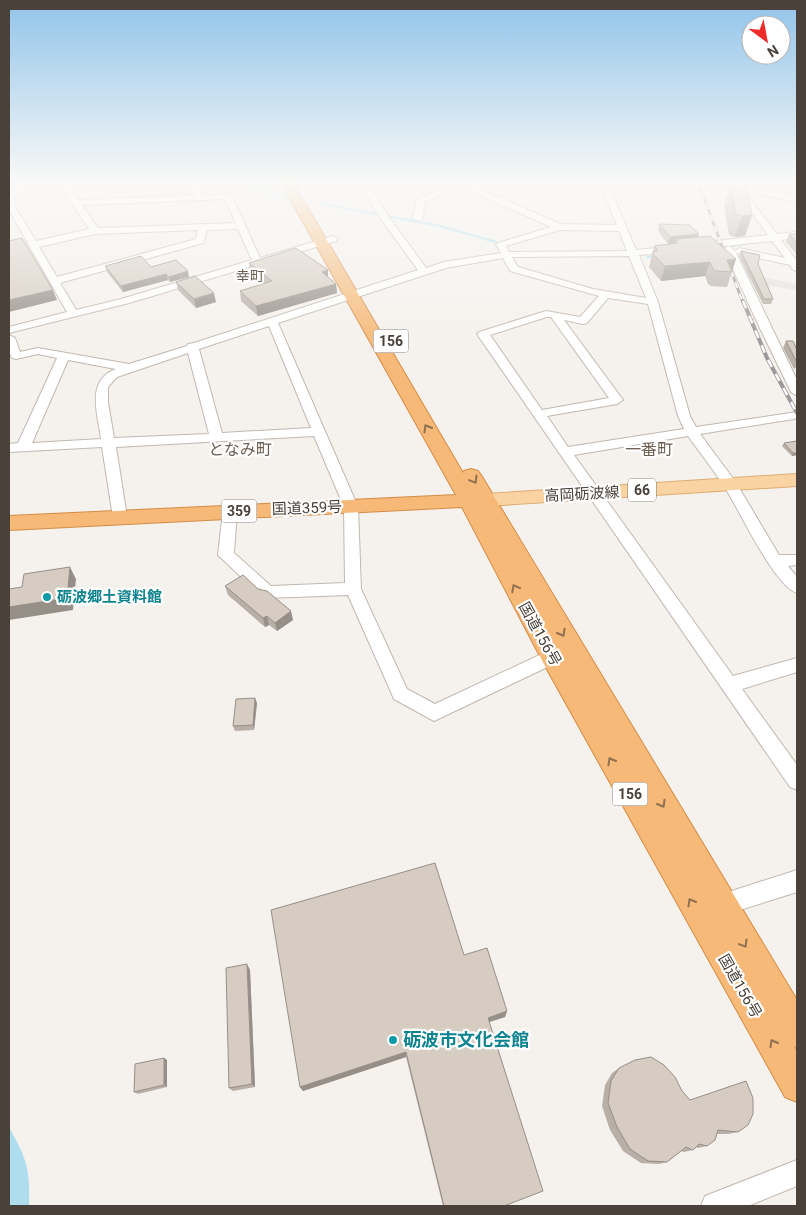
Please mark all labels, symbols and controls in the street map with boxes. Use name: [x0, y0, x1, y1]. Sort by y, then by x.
north arrow: [741, 15, 791, 65]
text: N: [764, 42, 781, 60]
district label: 幸町: [236, 268, 264, 284]
road number: 156: [374, 330, 408, 352]
one-way arrow: [423, 425, 433, 434]
district label: となみ町: [208, 440, 272, 459]
district label: 一番町: [625, 440, 673, 459]
one-way arrow: [467, 474, 477, 483]
road number: 66: [628, 478, 656, 502]
street label: 高岡砺波線: [544, 483, 620, 505]
street label: 国道359号: [272, 498, 342, 518]
road number: 359: [222, 500, 256, 522]
one-way arrow: [512, 585, 522, 594]
place label: 砺波郷土資料館: [57, 588, 162, 606]
marker: 砺波郷土資料館: [41, 591, 53, 603]
street label: 国道156号: [515, 599, 565, 669]
one-way arrow: [556, 628, 566, 637]
one-way arrow: [608, 757, 618, 766]
road number: 156: [612, 782, 648, 806]
one-way arrow: [655, 798, 665, 807]
one-way arrow: [688, 899, 698, 908]
one-way arrow: [738, 938, 748, 947]
street label: 国道156号: [715, 951, 765, 1021]
place label: 砺波市文化会館: [403, 1029, 529, 1050]
marker: 砺波市文化会館: [387, 1034, 399, 1046]
one-way arrow: [769, 1039, 779, 1048]

